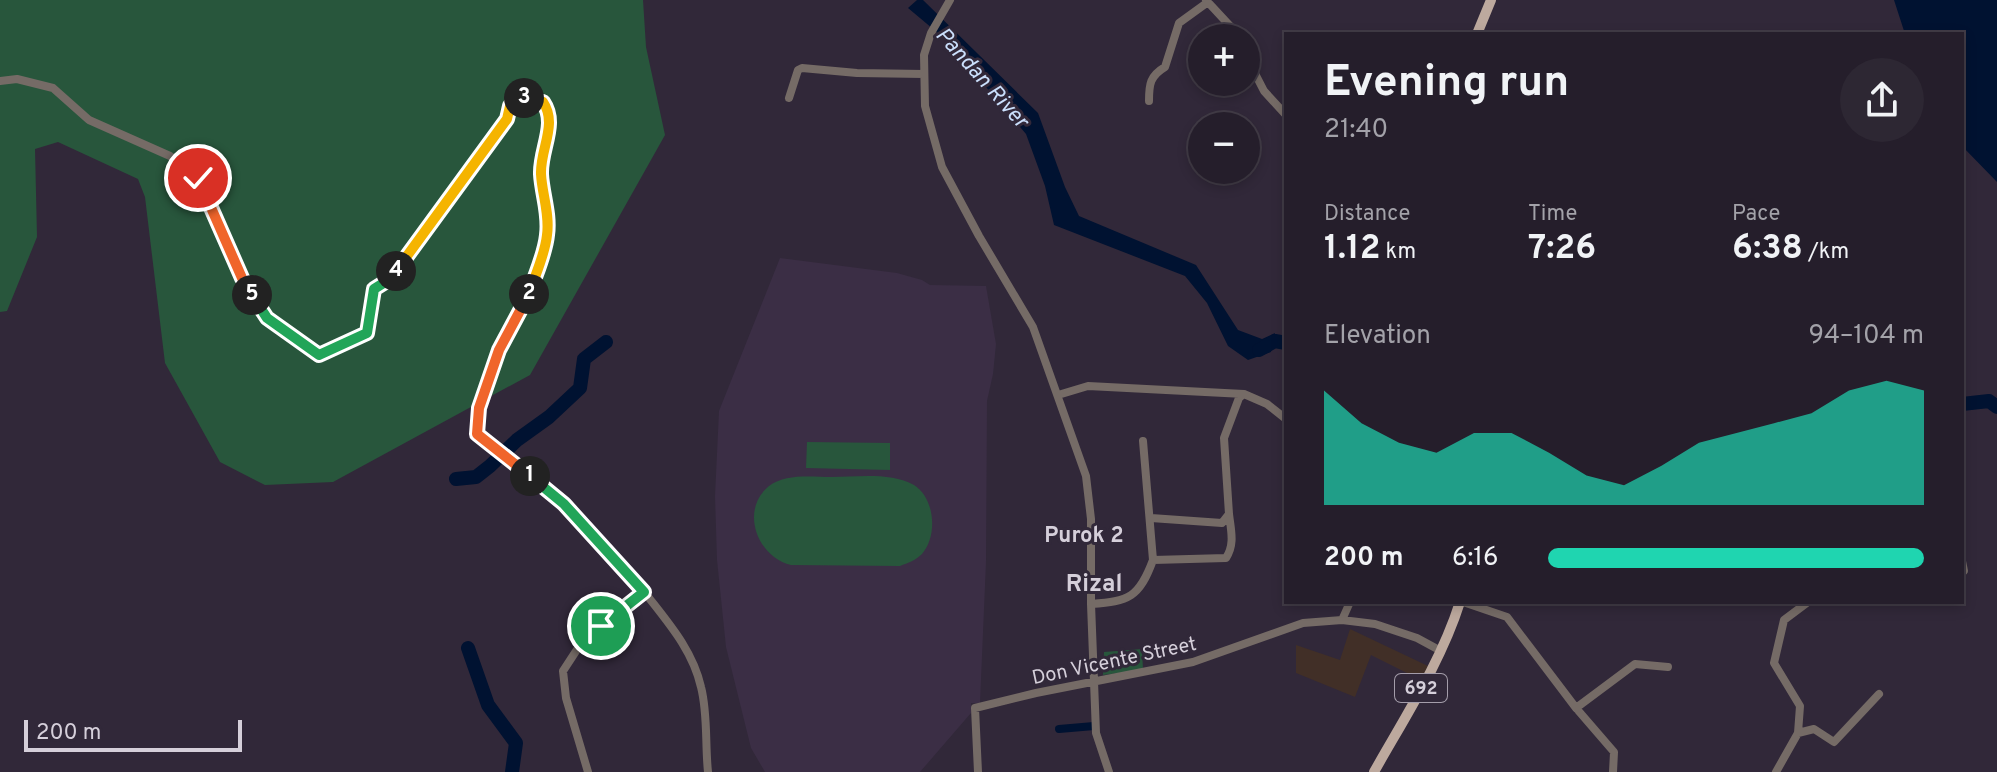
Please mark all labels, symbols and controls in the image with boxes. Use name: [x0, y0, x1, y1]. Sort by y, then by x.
water label: Pandan River: [929, 23, 1035, 136]
map controls: [1188, 24, 1260, 184]
button: +: [1188, 24, 1260, 96]
text: Evening run: [1324, 56, 1569, 112]
button: share: [1840, 58, 1924, 142]
pin: 3: [504, 78, 544, 118]
text: 3: [517, 84, 531, 111]
button: −: [1188, 112, 1260, 184]
text: 21:40: [1324, 114, 1388, 147]
pin: [164, 144, 232, 212]
icon: check: [176, 156, 220, 200]
text: Distance: [1324, 201, 1410, 228]
text: Time: [1528, 201, 1577, 228]
text: Pace: [1732, 201, 1780, 228]
text: 1.12: [1324, 228, 1380, 271]
text: 7:26: [1528, 228, 1596, 271]
text: 6:38: [1732, 228, 1803, 271]
text: km: [1380, 239, 1416, 266]
text: /km: [1803, 239, 1849, 266]
pin: 4: [376, 251, 416, 291]
text: 4: [389, 257, 403, 284]
pin: 2: [509, 274, 549, 314]
pin: 5: [232, 275, 272, 315]
text: 2: [522, 280, 536, 307]
text: 5: [245, 281, 259, 308]
text: Elevation: [1324, 320, 1431, 353]
text: 94–104 m: [1808, 320, 1924, 353]
pin: 1: [510, 456, 550, 496]
text: 1: [526, 462, 534, 489]
district label: Purok 2: [1044, 523, 1124, 550]
text: 200 m: [1324, 542, 1403, 575]
text: 6:16: [1452, 542, 1499, 575]
district label: Rizal: [1066, 570, 1122, 600]
pin: [567, 592, 635, 660]
icon: arrive: [579, 604, 623, 648]
street label: Don Vicente Street: [1030, 632, 1199, 692]
road number: 692: [1395, 674, 1447, 702]
scale bar: [24, 716, 242, 752]
text: 200 m: [36, 720, 101, 747]

